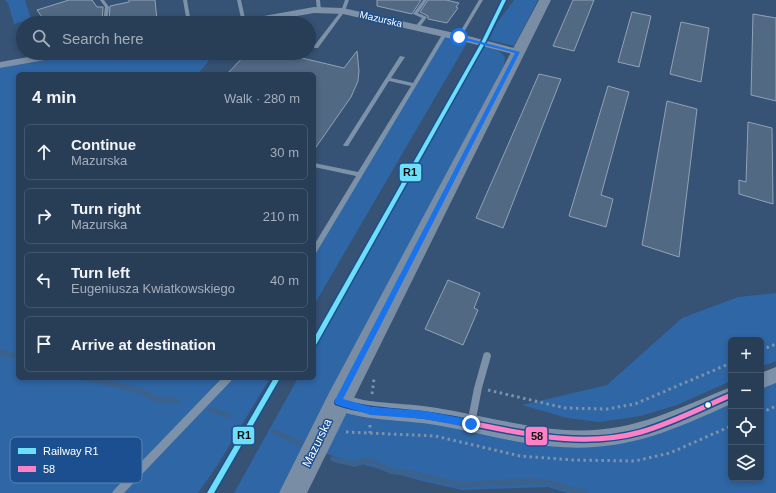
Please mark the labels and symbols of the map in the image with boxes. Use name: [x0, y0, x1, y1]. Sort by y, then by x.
street label: Mazurska: [359, 9, 404, 29]
route start: [450, 28, 468, 46]
line badge: R1: [399, 163, 422, 182]
text: R1: [403, 166, 417, 178]
unlabelled marker: [703, 400, 713, 410]
route end: [462, 415, 480, 433]
street label: Mazurska: [299, 416, 335, 469]
line badge: R1: [232, 426, 255, 445]
line badge: 58: [525, 426, 548, 446]
text: R1: [237, 429, 251, 441]
text: 58: [531, 430, 543, 442]
legend: [10, 437, 142, 483]
text: Railway R1: [43, 445, 99, 457]
text: 58: [43, 463, 55, 475]

